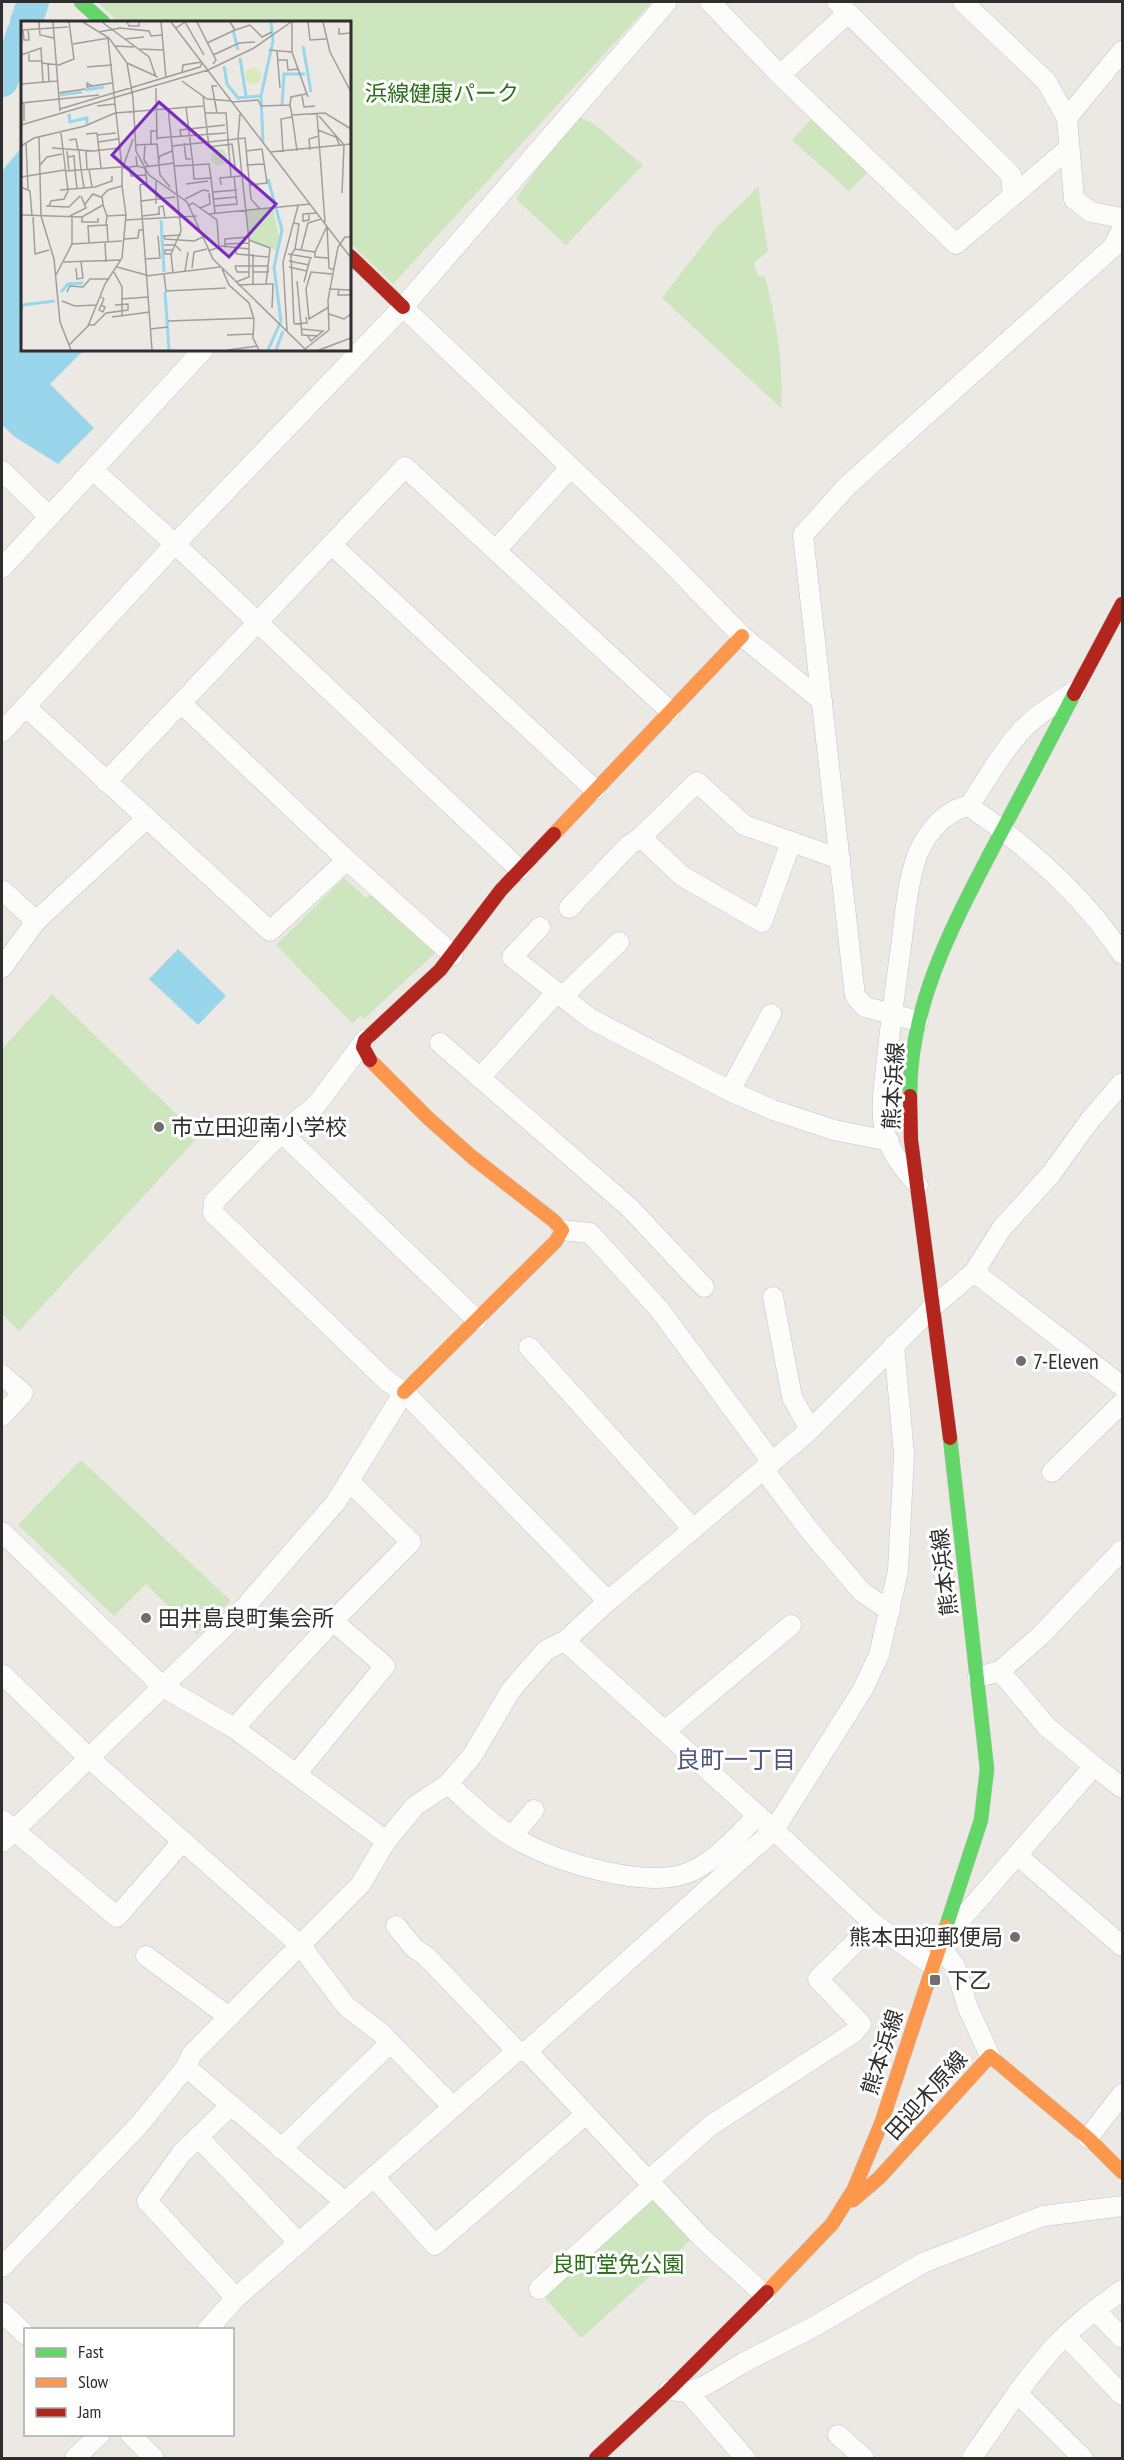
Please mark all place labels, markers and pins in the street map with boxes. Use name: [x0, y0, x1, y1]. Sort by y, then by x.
place label: 市立田迎南小学校: [171, 1113, 347, 1141]
marker: 市立田迎南小学校: [152, 1120, 166, 1134]
place label: 7-Eleven: [1033, 1347, 1099, 1375]
marker: 7-Eleven: [1014, 1354, 1028, 1368]
place label: 田井島良町集会所: [158, 1604, 334, 1632]
marker: 田井島良町集会所: [139, 1611, 153, 1625]
place label: 熊本田迎郵便局: [849, 1923, 1003, 1951]
marker: 熊本田迎郵便局: [1008, 1930, 1022, 1944]
place label: 下乙: [947, 1966, 991, 1994]
marker: 下乙: [928, 1973, 942, 1987]

